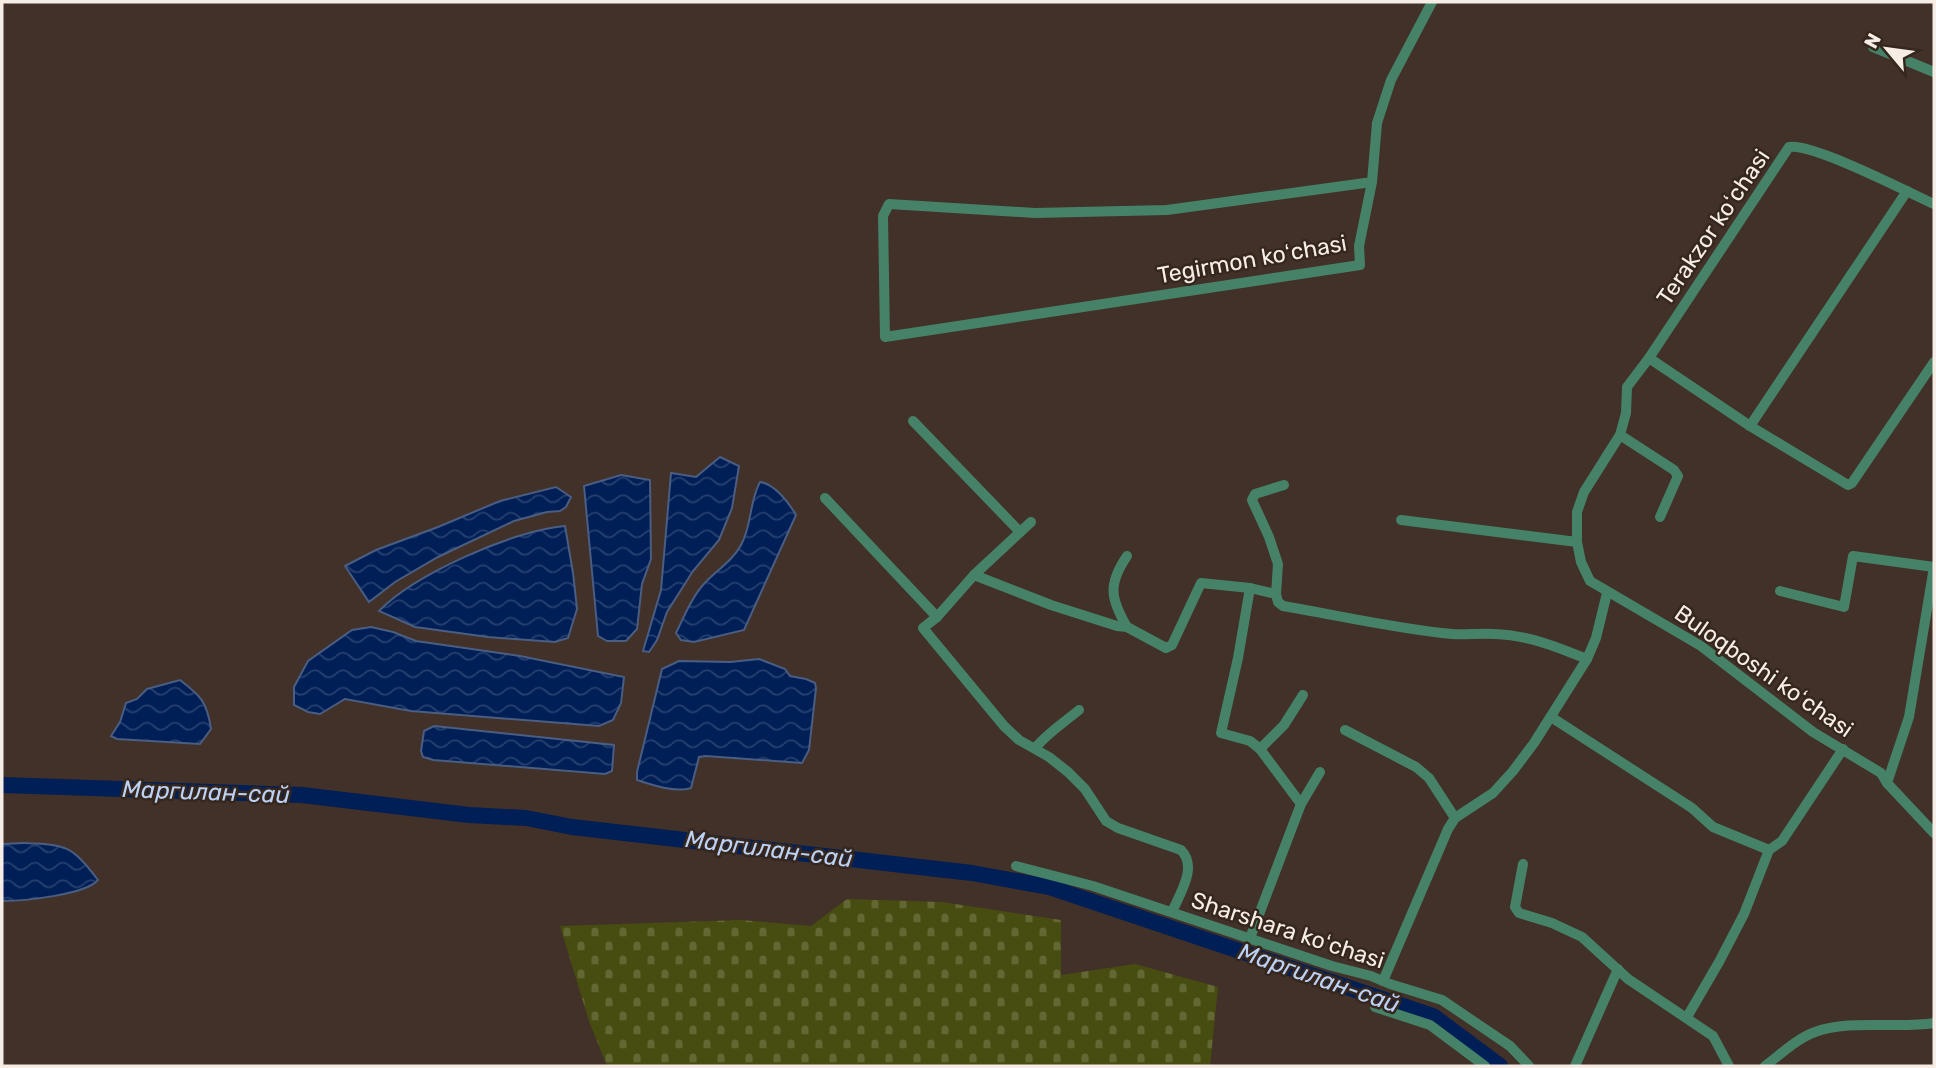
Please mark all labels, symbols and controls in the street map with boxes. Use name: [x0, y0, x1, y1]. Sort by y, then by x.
north arrow: [1852, 14, 1922, 84]
text: N: [1859, 29, 1886, 53]
street label: Terakzor koʻchasi: [1650, 144, 1776, 310]
street label: Tegirmon koʻchasi: [1155, 229, 1349, 289]
street label: Buloqboshi koʻchasi: [1669, 599, 1859, 743]
water label: Маргилан-сай: [121, 775, 291, 809]
water label: Маргилан-сай: [684, 825, 854, 873]
street label: Sharshara koʻchasi: [1188, 886, 1388, 974]
water label: Маргилан-сай: [1235, 937, 1403, 1019]

